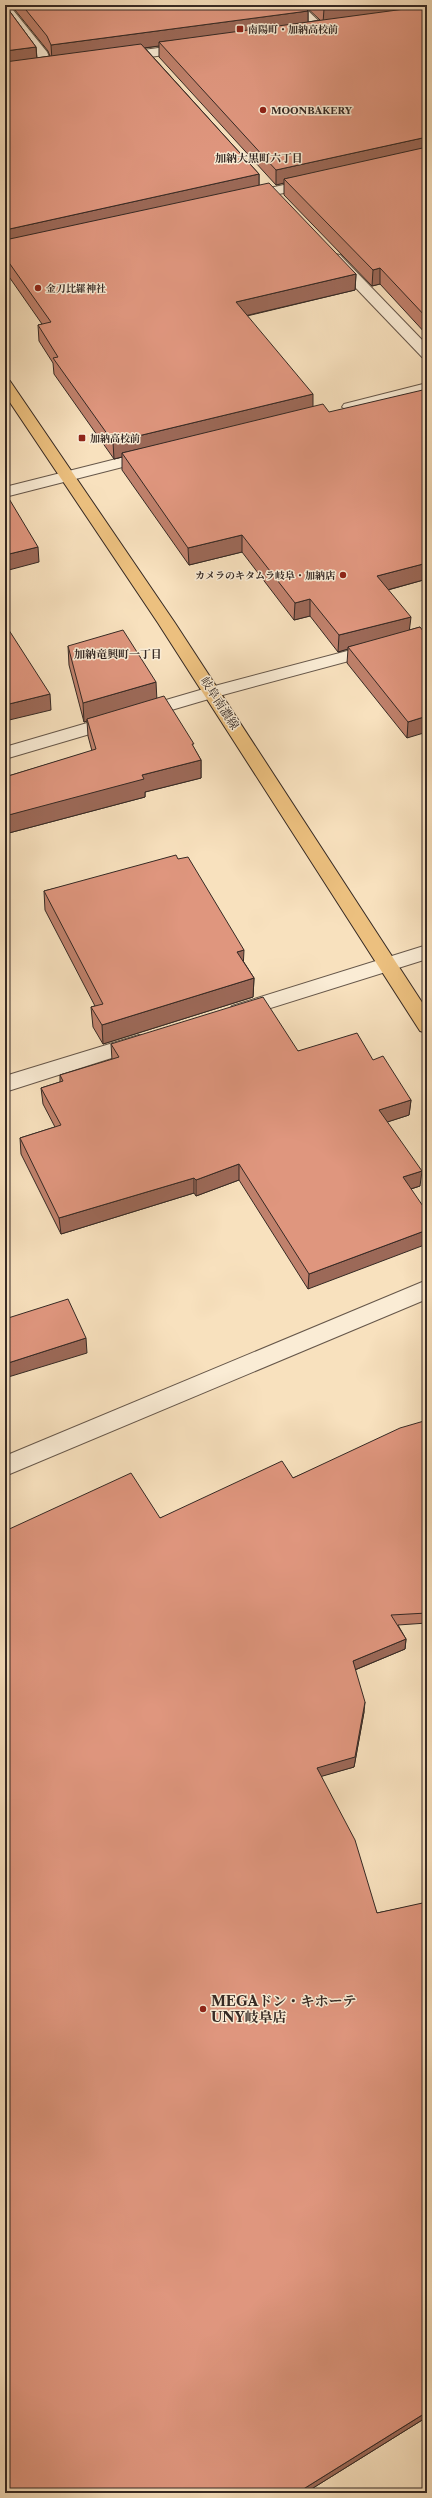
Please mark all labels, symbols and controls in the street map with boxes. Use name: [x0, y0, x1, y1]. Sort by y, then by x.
place label: 南陽町・加納高校前: [248, 23, 338, 36]
marker: 南陽町・加納高校前: [235, 24, 245, 34]
place label: MOONBAKERY: [271, 104, 353, 117]
marker: MOONBAKERY: [258, 105, 268, 115]
district label: 加納大黒町六丁目: [215, 151, 303, 165]
place label: 金刀比羅神社: [46, 282, 106, 295]
marker: 金刀比羅神社: [33, 283, 43, 293]
place label: 加納高校前: [90, 432, 140, 445]
marker: 加納高校前: [77, 433, 87, 443]
place label: カメラのキタムラ岐阜・加納店: [195, 569, 336, 582]
marker: カメラのキタムラ岐阜・加納店: [338, 570, 348, 580]
district label: 加納竜興町一丁目: [74, 647, 162, 661]
street label: 岐阜南濃線: [197, 674, 243, 732]
place label: MEGAドン・キホーテ UNY岐阜店: [211, 1992, 356, 2026]
marker: MEGAドン・キホーテ UNY岐阜店: [198, 2004, 208, 2014]

